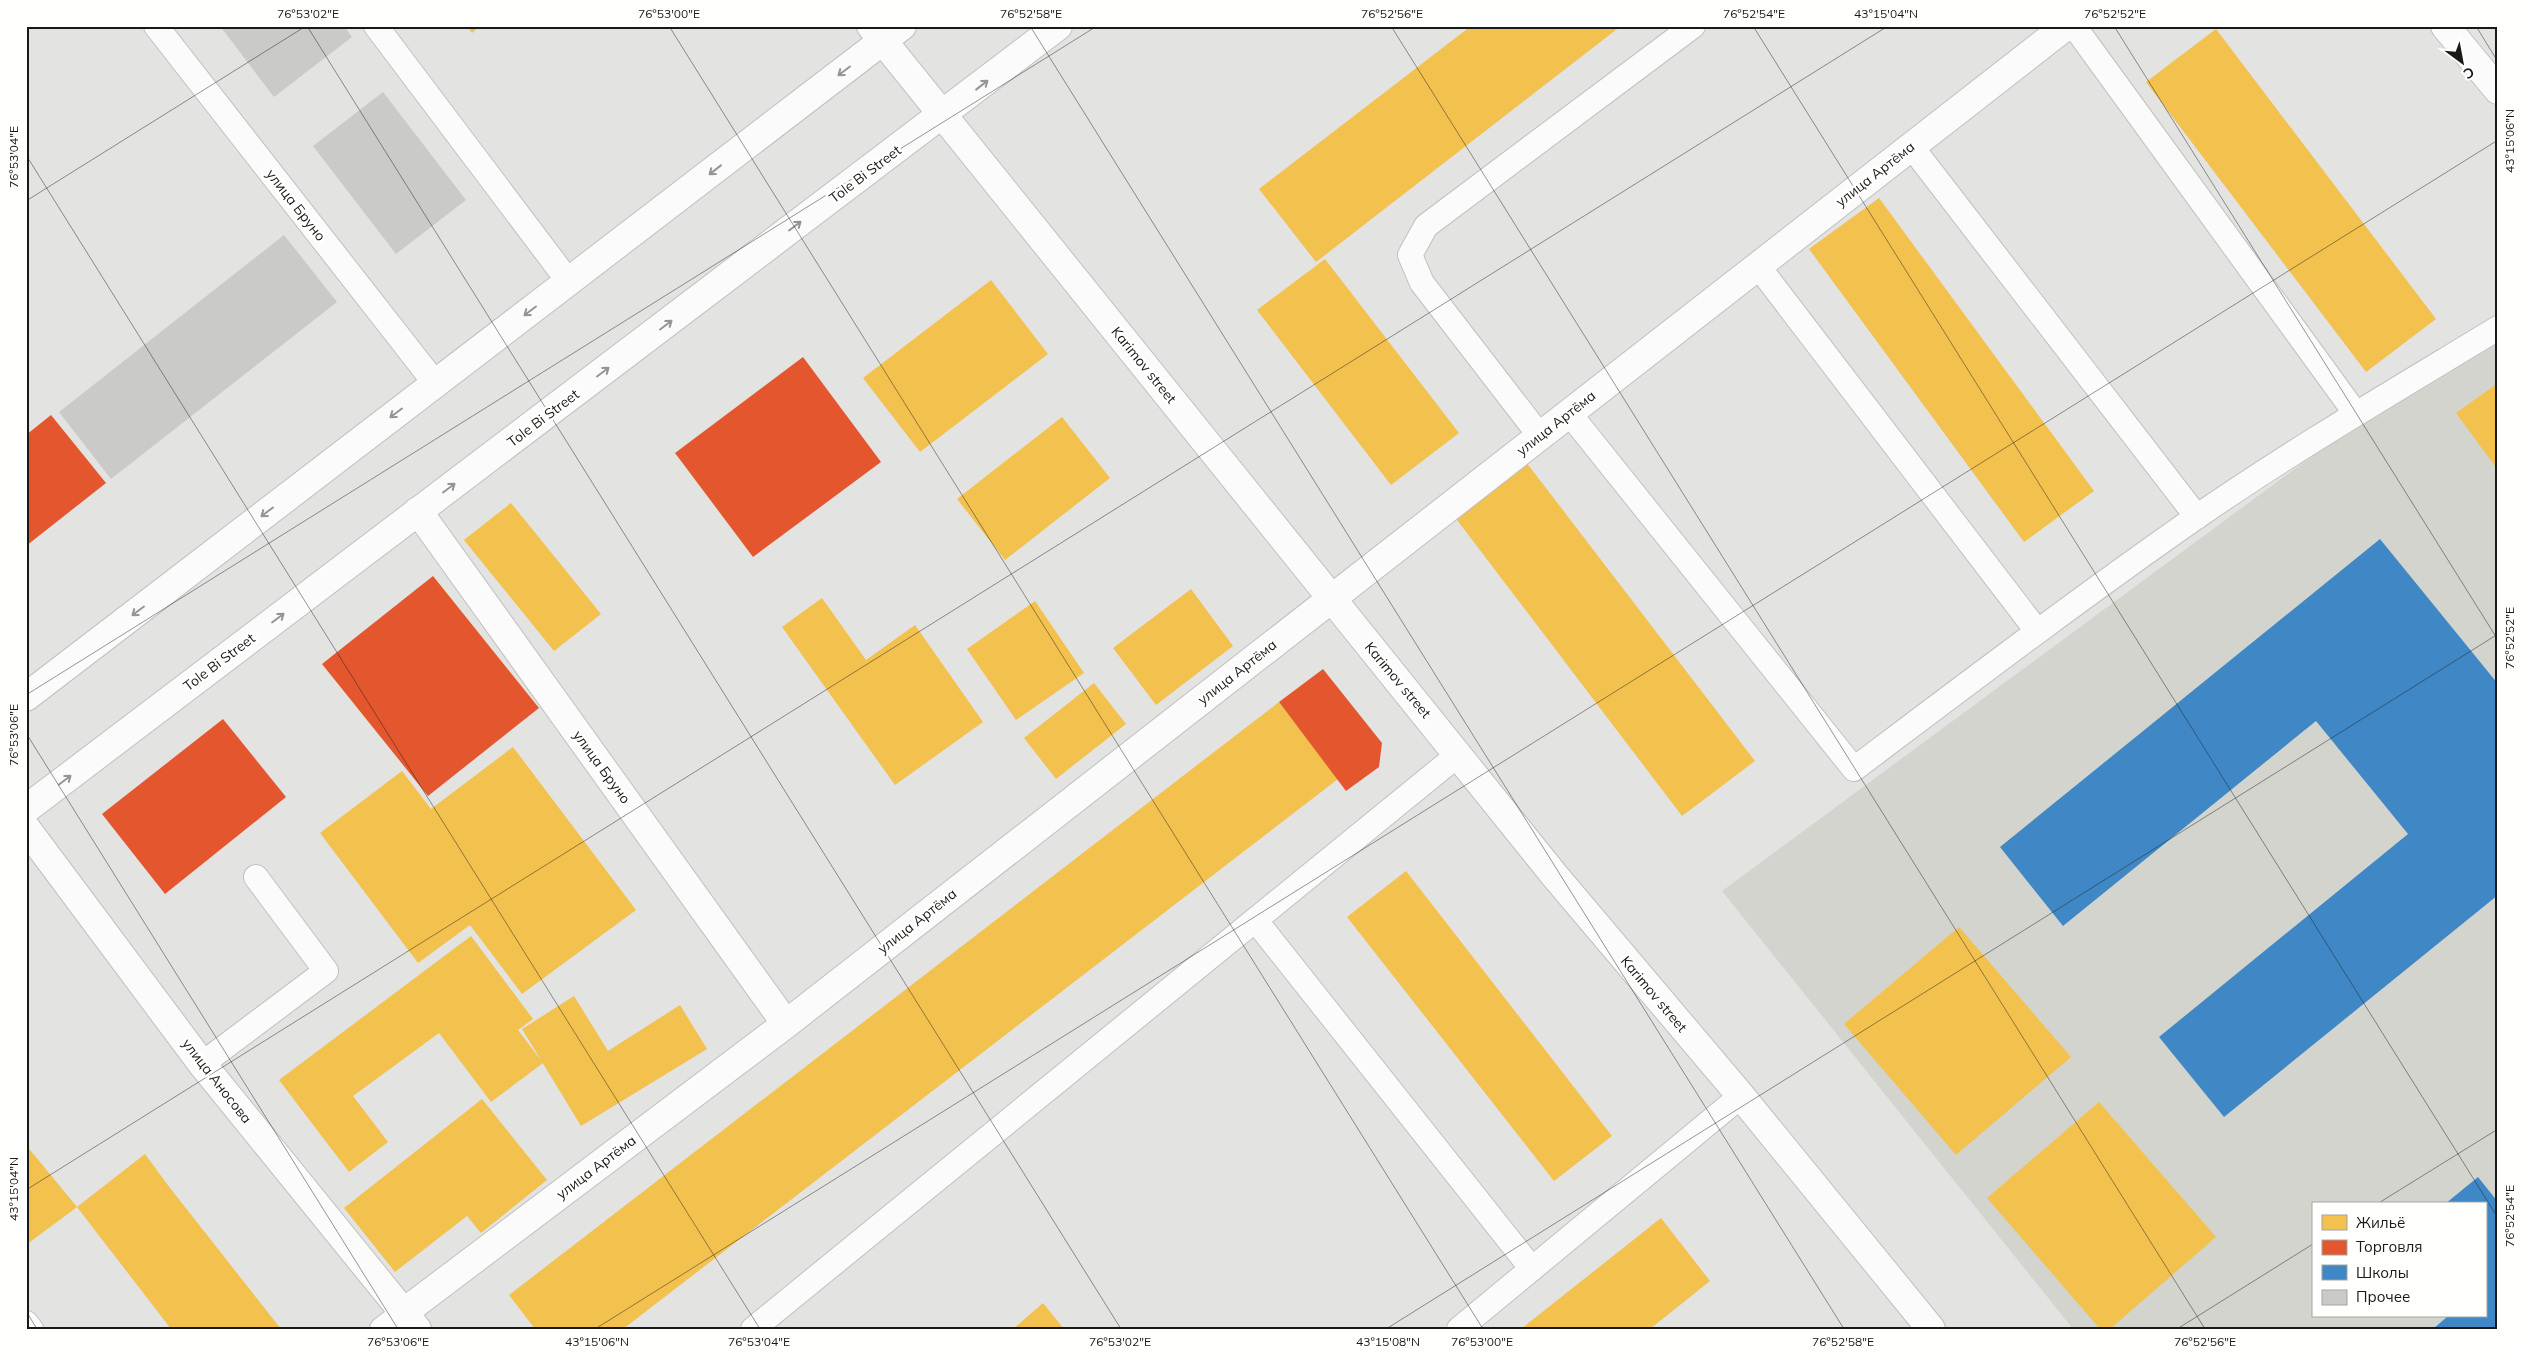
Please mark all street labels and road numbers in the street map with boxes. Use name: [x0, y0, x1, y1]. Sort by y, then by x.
street label: улица Артёма: [1832, 138, 1918, 210]
street label: Tole Bi Street: [826, 141, 905, 207]
street label: улица Бруно: [262, 165, 330, 245]
street label: Karimov street: [1107, 323, 1181, 407]
street label: Tole Bi Street: [504, 385, 583, 451]
street label: улица Артёма: [1513, 387, 1599, 459]
street label: Tole Bi Street: [180, 629, 259, 695]
street label: улица Артёма: [1194, 636, 1280, 708]
street label: Karimov street: [1361, 638, 1435, 722]
street label: улица Бруно: [569, 727, 635, 807]
street label: улица Артёма: [874, 885, 960, 957]
street label: Karimov street: [1617, 952, 1691, 1036]
street label: улица Аносова: [178, 1035, 256, 1127]
street label: улица Артёма: [553, 1131, 639, 1203]

